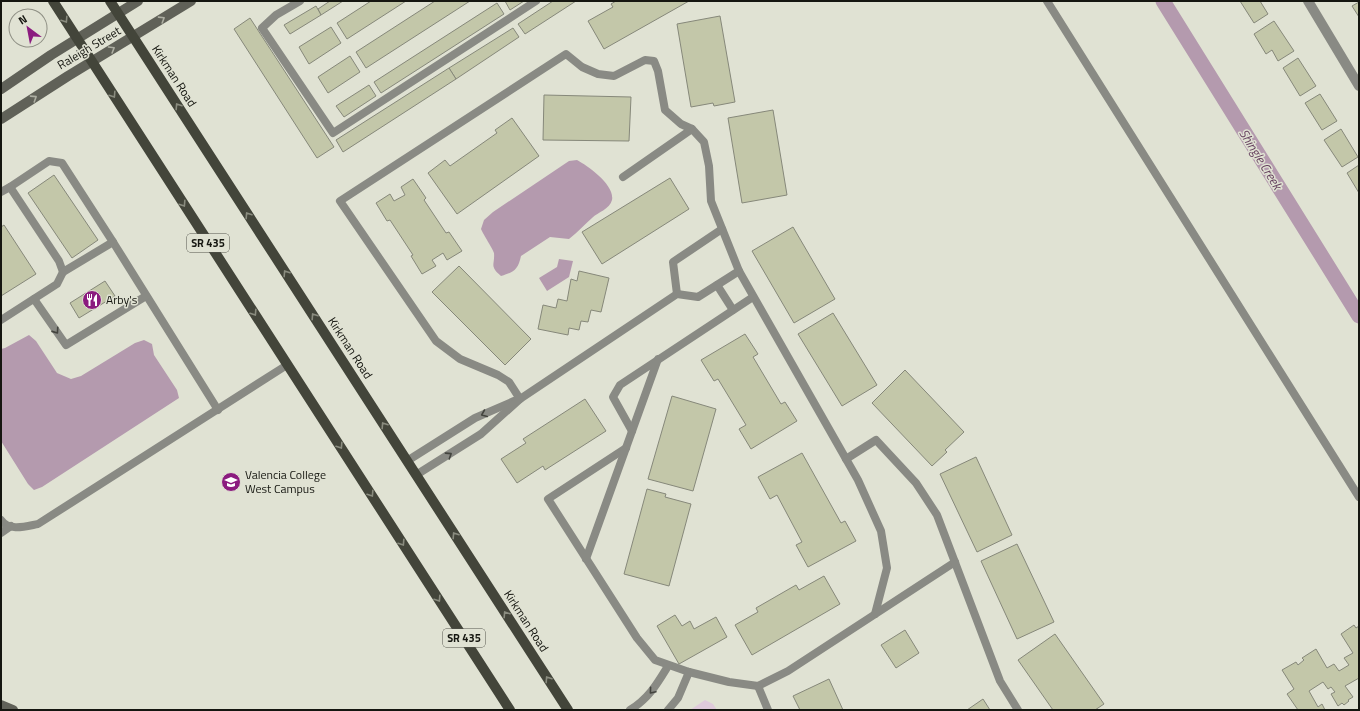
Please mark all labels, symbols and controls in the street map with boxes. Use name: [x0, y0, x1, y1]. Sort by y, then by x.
north arrow: [8, 8, 48, 48]
text: N: [15, 11, 30, 28]
one-way arrow: [60, 16, 68, 23]
one-way arrow: [158, 16, 165, 24]
street label: Raleigh Street: [53, 21, 125, 74]
street label: Kirkman Road: [147, 41, 202, 110]
one-way arrow: [108, 47, 115, 54]
one-way arrow: [108, 91, 115, 98]
one-way arrow: [30, 95, 37, 103]
one-way arrow: [175, 103, 183, 110]
water label: Shingle Creek: [1234, 125, 1289, 195]
one-way arrow: [178, 200, 186, 207]
one-way arrow: [246, 212, 253, 219]
road number: SR 435: [187, 234, 229, 252]
one-way arrow: [283, 270, 291, 277]
restaurant icon: Arby's: [81, 289, 103, 311]
place label: Arby's: [106, 290, 138, 309]
one-way arrow: [249, 309, 256, 316]
one-way arrow: [311, 313, 318, 320]
street label: Kirkman Road: [323, 313, 378, 382]
one-way arrow: [51, 327, 59, 334]
one-way arrow: [481, 409, 489, 417]
one-way arrow: [382, 423, 389, 430]
one-way arrow: [335, 442, 343, 449]
one-way arrow: [445, 452, 452, 459]
place label: Valencia College West Campus: [245, 465, 326, 498]
school or university icon: Valencia College West Campus: [220, 471, 242, 493]
one-way arrow: [366, 490, 373, 497]
one-way arrow: [452, 532, 460, 539]
one-way arrow: [397, 539, 405, 546]
street label: Kirkman Road: [499, 586, 554, 655]
one-way arrow: [433, 595, 441, 602]
one-way arrow: [504, 612, 511, 619]
road number: SR 435: [443, 629, 485, 647]
one-way arrow: [545, 676, 552, 683]
one-way arrow: [650, 686, 657, 693]

